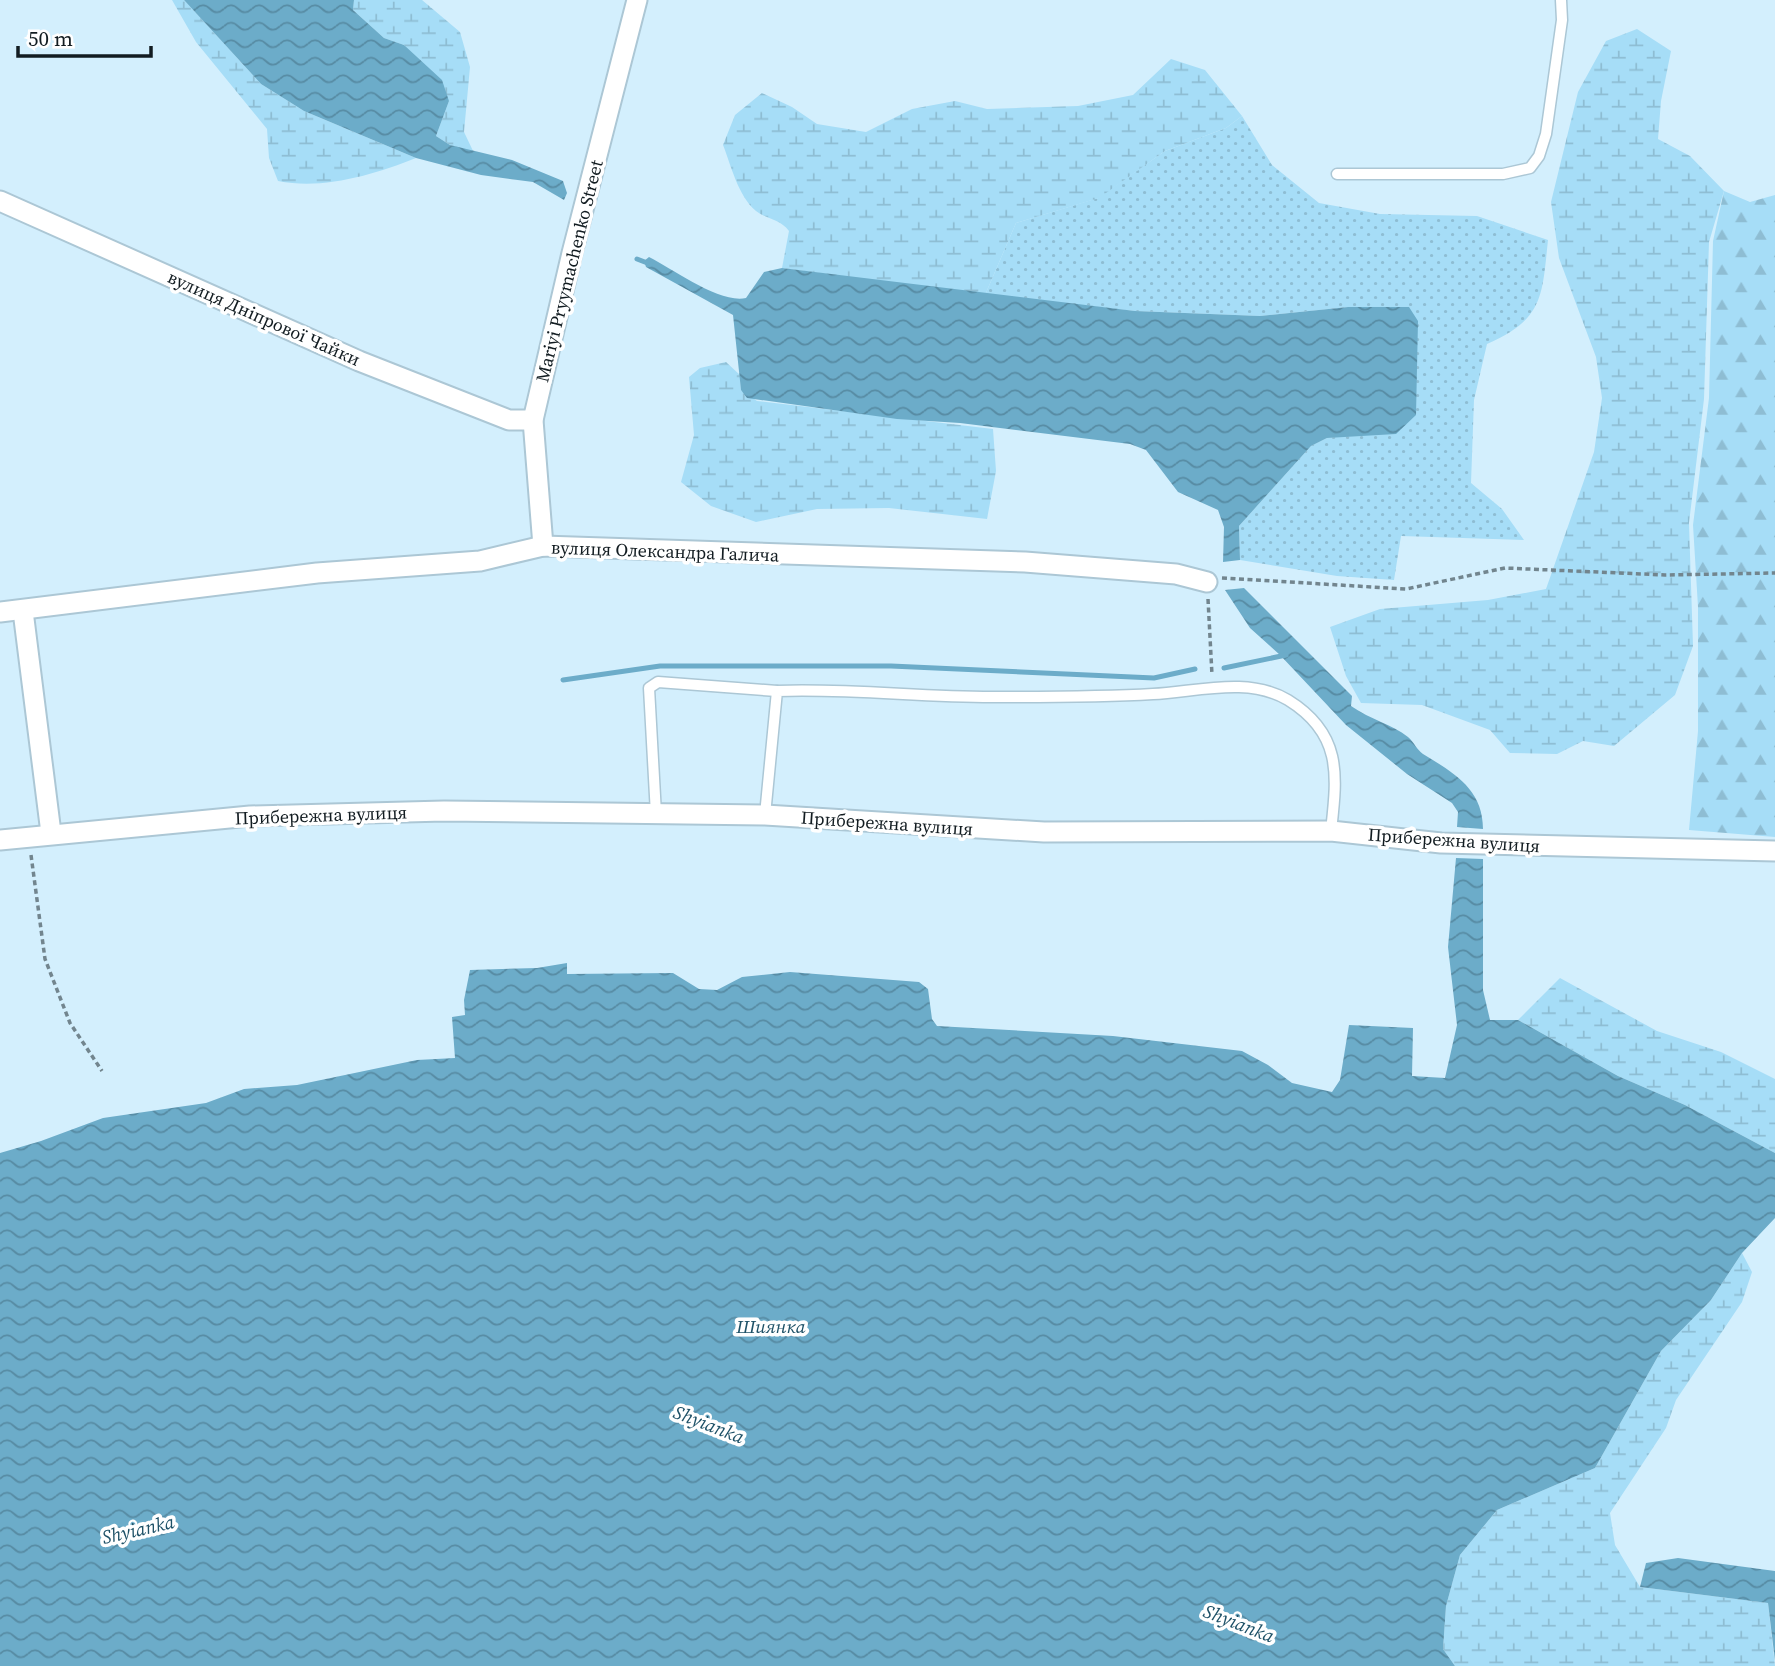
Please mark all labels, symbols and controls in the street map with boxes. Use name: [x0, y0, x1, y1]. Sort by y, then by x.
scale bar: [18, 14, 150, 58]
text: 50 m: [28, 24, 73, 53]
street label: Mariyi Pryymachenko Street: [529, 157, 609, 385]
street label: вулиця Дніпрової Чайки: [164, 264, 364, 372]
street label: вулиця Олександра Галича: [550, 535, 780, 568]
street label: Прибережна вулиця: [234, 799, 408, 831]
street label: Прибережна вулиця: [800, 805, 974, 841]
street label: Прибережна вулиця: [1367, 822, 1541, 858]
water label: Шиянка: [735, 1313, 806, 1339]
water label: Shyianka: [670, 1399, 748, 1449]
water label: Shyianka: [99, 1508, 177, 1550]
water label: Shyianka: [1200, 1598, 1278, 1648]

